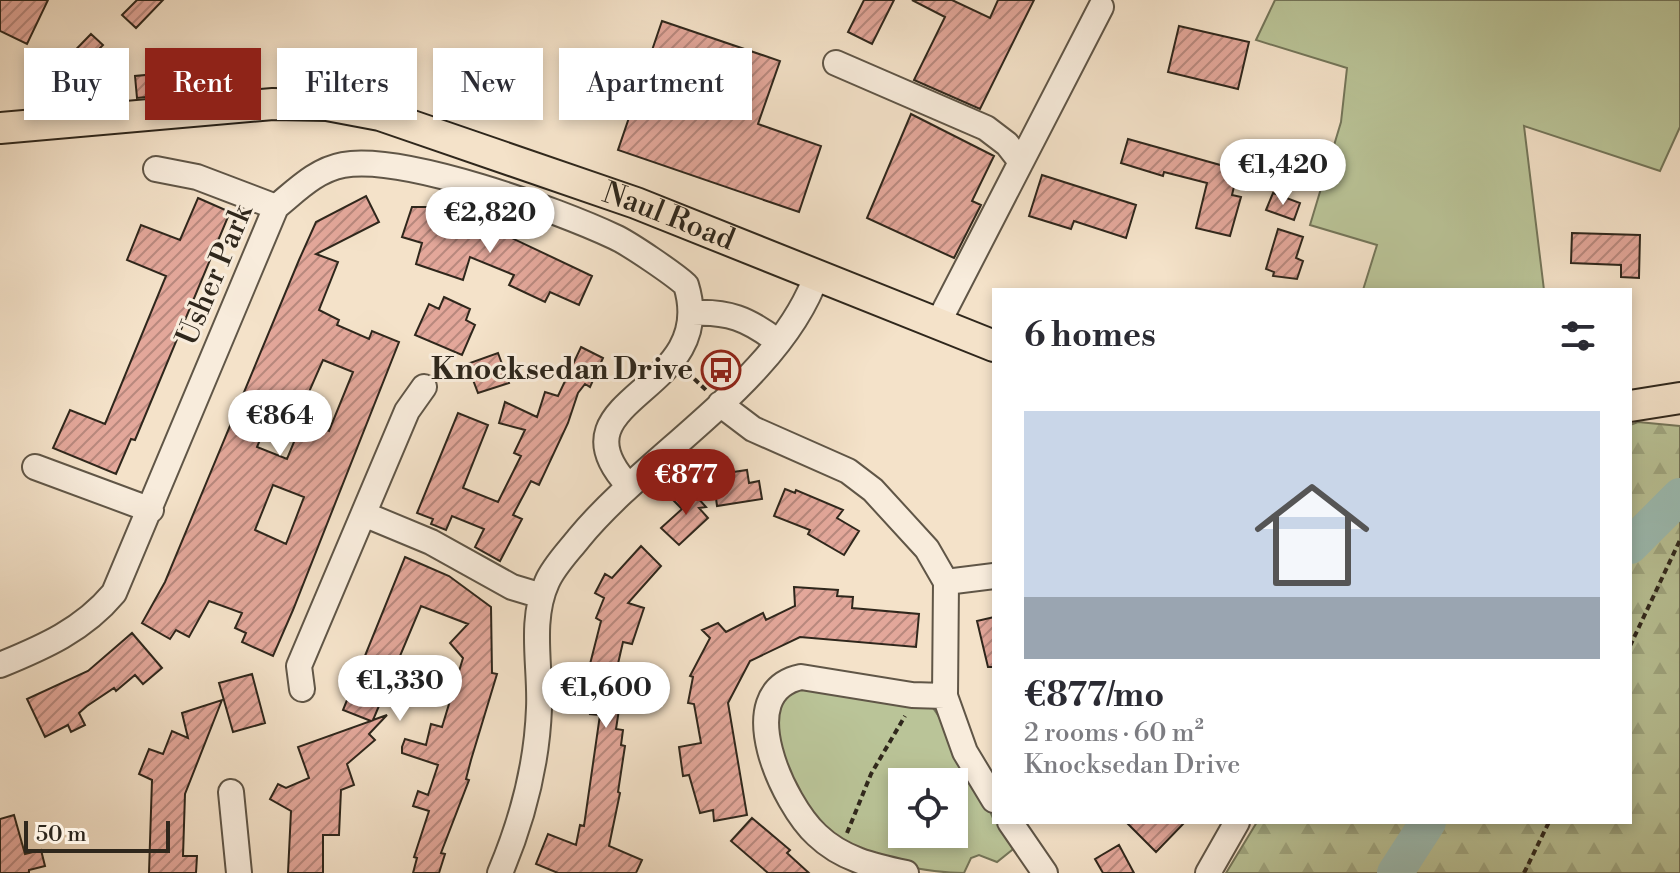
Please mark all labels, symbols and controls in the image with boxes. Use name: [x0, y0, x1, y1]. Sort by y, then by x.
chip: Buy: [24, 48, 129, 120]
chip: Rent: [145, 48, 261, 120]
chip: Filters: [277, 48, 417, 120]
chip: New: [433, 48, 543, 120]
chip: Apartment: [559, 48, 752, 120]
pin: €1,420: [1218, 139, 1348, 207]
text: €1,420: [1238, 149, 1328, 181]
street label: Naul Road: [598, 174, 740, 259]
pin: €2,820: [425, 187, 555, 255]
text: €2,820: [444, 197, 536, 229]
street label: Usher Park: [168, 198, 262, 351]
icon: filters: [1556, 314, 1600, 358]
text: 6 homes: [1024, 315, 1156, 357]
bus stop icon: Knocksedan Drive: [700, 349, 742, 391]
place label: Knocksedan Drive: [431, 351, 693, 389]
pin: €864: [233, 390, 327, 458]
text: €864: [246, 400, 314, 432]
pin: €877: [639, 449, 733, 517]
text: €877: [654, 459, 718, 491]
icon: home: [1240, 463, 1384, 607]
pin: €1,330: [335, 655, 465, 723]
pin: €1,600: [541, 662, 671, 730]
text: €1,330: [356, 665, 444, 697]
text: €1,600: [560, 672, 652, 704]
text: €877/mo: [1024, 675, 1164, 717]
text: 2 rooms · 60 m²: [1024, 717, 1204, 749]
text: Knocksedan Drive: [1024, 749, 1240, 781]
map controls: [888, 768, 968, 848]
button: locate: [888, 768, 968, 848]
scale bar: [24, 817, 170, 853]
text: 50 m: [36, 821, 87, 848]

